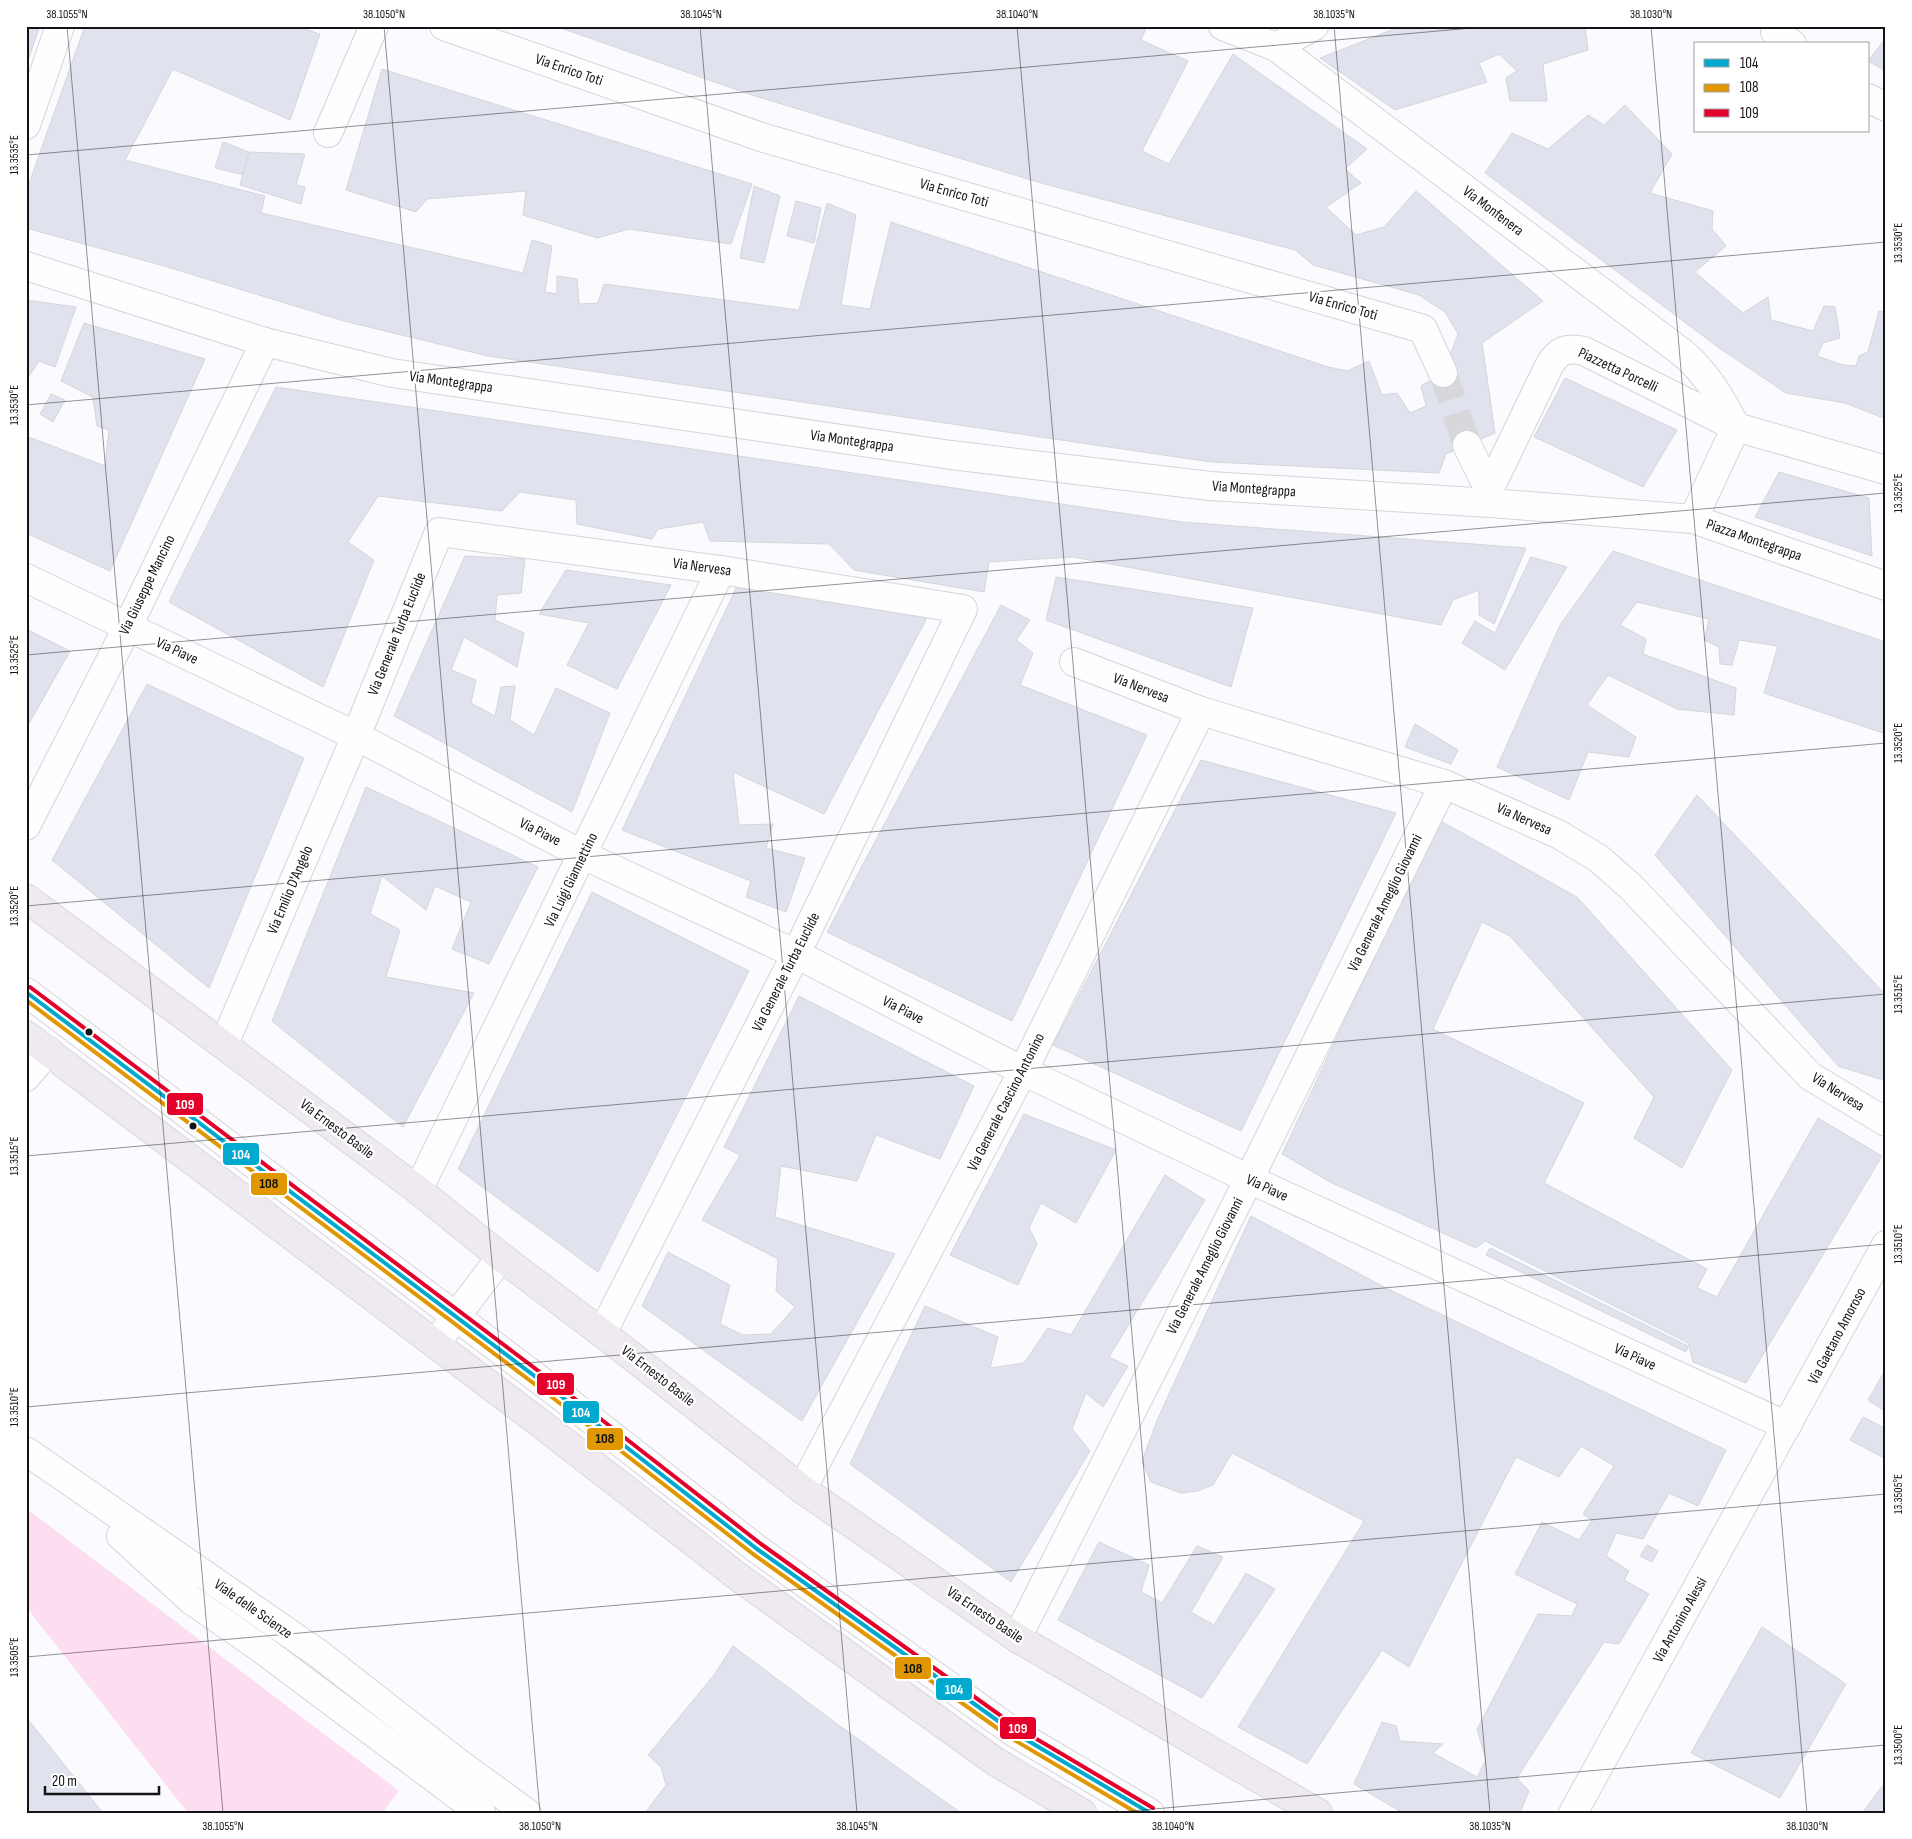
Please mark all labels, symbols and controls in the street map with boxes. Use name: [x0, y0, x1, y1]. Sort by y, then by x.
text: 38.1055°N: [46, 7, 88, 22]
text: 38.1050°N: [363, 7, 405, 22]
text: 38.1045°N: [680, 7, 722, 22]
text: 38.1040°N: [996, 7, 1038, 22]
text: 38.1035°N: [1313, 7, 1355, 22]
text: 38.1030°N: [1630, 7, 1672, 22]
legend: [1694, 42, 1870, 132]
street label: Via Enrico Toti: [533, 50, 606, 91]
text: 104: [1740, 54, 1758, 73]
text: 108: [1740, 78, 1759, 97]
text: 109: [1740, 104, 1759, 123]
text: 13.3535°E: [7, 135, 22, 175]
street label: Via Enrico Toti: [917, 174, 991, 212]
street label: Via Monfenera: [1459, 182, 1527, 240]
text: 13.3530°E: [1891, 223, 1906, 263]
street label: Via Enrico Toti: [1306, 287, 1380, 325]
street label: Piazzetta Porcelli: [1575, 343, 1661, 397]
street label: Via Montegrappa: [408, 367, 494, 397]
text: 13.3530°E: [7, 385, 22, 425]
street label: Via Montegrappa: [809, 426, 895, 456]
text: 13.3525°E: [1891, 473, 1906, 513]
street label: Via Montegrappa: [1212, 477, 1297, 501]
street label: Piazza Montegrappa: [1704, 515, 1805, 565]
street label: Via Giuseppe Mancino: [115, 532, 179, 638]
street label: Via Nervesa: [672, 554, 733, 581]
street label: Via Generale Turba Euclide: [364, 570, 430, 698]
street label: Via Piave: [153, 633, 201, 669]
text: 13.3525°E: [7, 635, 22, 675]
street label: Via Nervesa: [1110, 669, 1172, 707]
text: 13.3520°E: [1891, 723, 1906, 763]
street label: Via Nervesa: [1493, 798, 1555, 840]
street label: Via Piave: [516, 813, 564, 851]
street label: Via Luigi Giannettino: [540, 830, 602, 930]
street label: Via Generale Ameglio Giovanni: [1343, 831, 1427, 975]
street label: Via Emilio D'Angelo: [263, 843, 317, 937]
text: 13.3520°E: [7, 886, 22, 926]
street label: Via Generale Turba Euclide: [748, 909, 824, 1035]
text: 13.3515°E: [1891, 975, 1906, 1013]
street label: Via Piave: [879, 991, 927, 1029]
unlabelled marker: [84, 1027, 94, 1037]
street label: Via Generale Cascino Antonino: [963, 1030, 1049, 1174]
street label: Via Nervesa: [1808, 1068, 1868, 1116]
line badge: 109: [166, 1092, 204, 1116]
street label: Via Ernesto Basile: [296, 1095, 378, 1163]
text: 109: [176, 1096, 195, 1113]
unlabelled marker: [188, 1121, 198, 1131]
text: 13.3515°E: [7, 1137, 22, 1175]
line badge: 104: [222, 1142, 260, 1166]
text: 104: [232, 1146, 251, 1163]
street label: Via Piave: [1243, 1170, 1291, 1206]
line badge: 108: [250, 1172, 288, 1196]
text: 108: [260, 1175, 279, 1192]
street label: Via Generale Ameglio Giovanni: [1162, 1194, 1248, 1338]
text: 13.3510°E: [1891, 1224, 1906, 1264]
street label: Via Gaetano Amoroso: [1804, 1284, 1870, 1388]
street label: Via Piave: [1611, 1339, 1659, 1375]
street label: Via Ernesto Basile: [617, 1341, 699, 1411]
line badge: 109: [536, 1372, 575, 1396]
text: 109: [547, 1376, 566, 1393]
text: 13.3510°E: [7, 1387, 22, 1427]
line badge: 104: [562, 1400, 600, 1424]
text: 104: [572, 1404, 591, 1421]
line badge: 108: [586, 1427, 624, 1451]
text: 108: [596, 1430, 615, 1447]
text: 13.3505°E: [1891, 1474, 1906, 1514]
street label: Via Antonino Alessi: [1649, 1574, 1711, 1666]
street label: Viale delle Scienze: [210, 1575, 296, 1643]
street label: Via Ernesto Basile: [943, 1582, 1027, 1648]
text: 13.3505°E: [7, 1637, 22, 1677]
line badge: 108: [894, 1656, 932, 1680]
text: 108: [904, 1660, 923, 1677]
line badge: 104: [935, 1677, 973, 1701]
text: 104: [945, 1681, 964, 1698]
line badge: 109: [999, 1716, 1037, 1740]
text: 109: [1009, 1720, 1028, 1737]
text: 13.3500°E: [1891, 1725, 1906, 1765]
scale bar: [45, 1764, 159, 1796]
text: 20 m: [52, 1772, 77, 1791]
text: 38.1055°N: [202, 1819, 244, 1834]
text: 38.1050°N: [519, 1819, 561, 1834]
text: 38.1045°N: [836, 1819, 878, 1834]
text: 38.1040°N: [1152, 1819, 1194, 1834]
text: 38.1035°N: [1469, 1819, 1511, 1834]
text: 38.1030°N: [1786, 1819, 1828, 1834]

